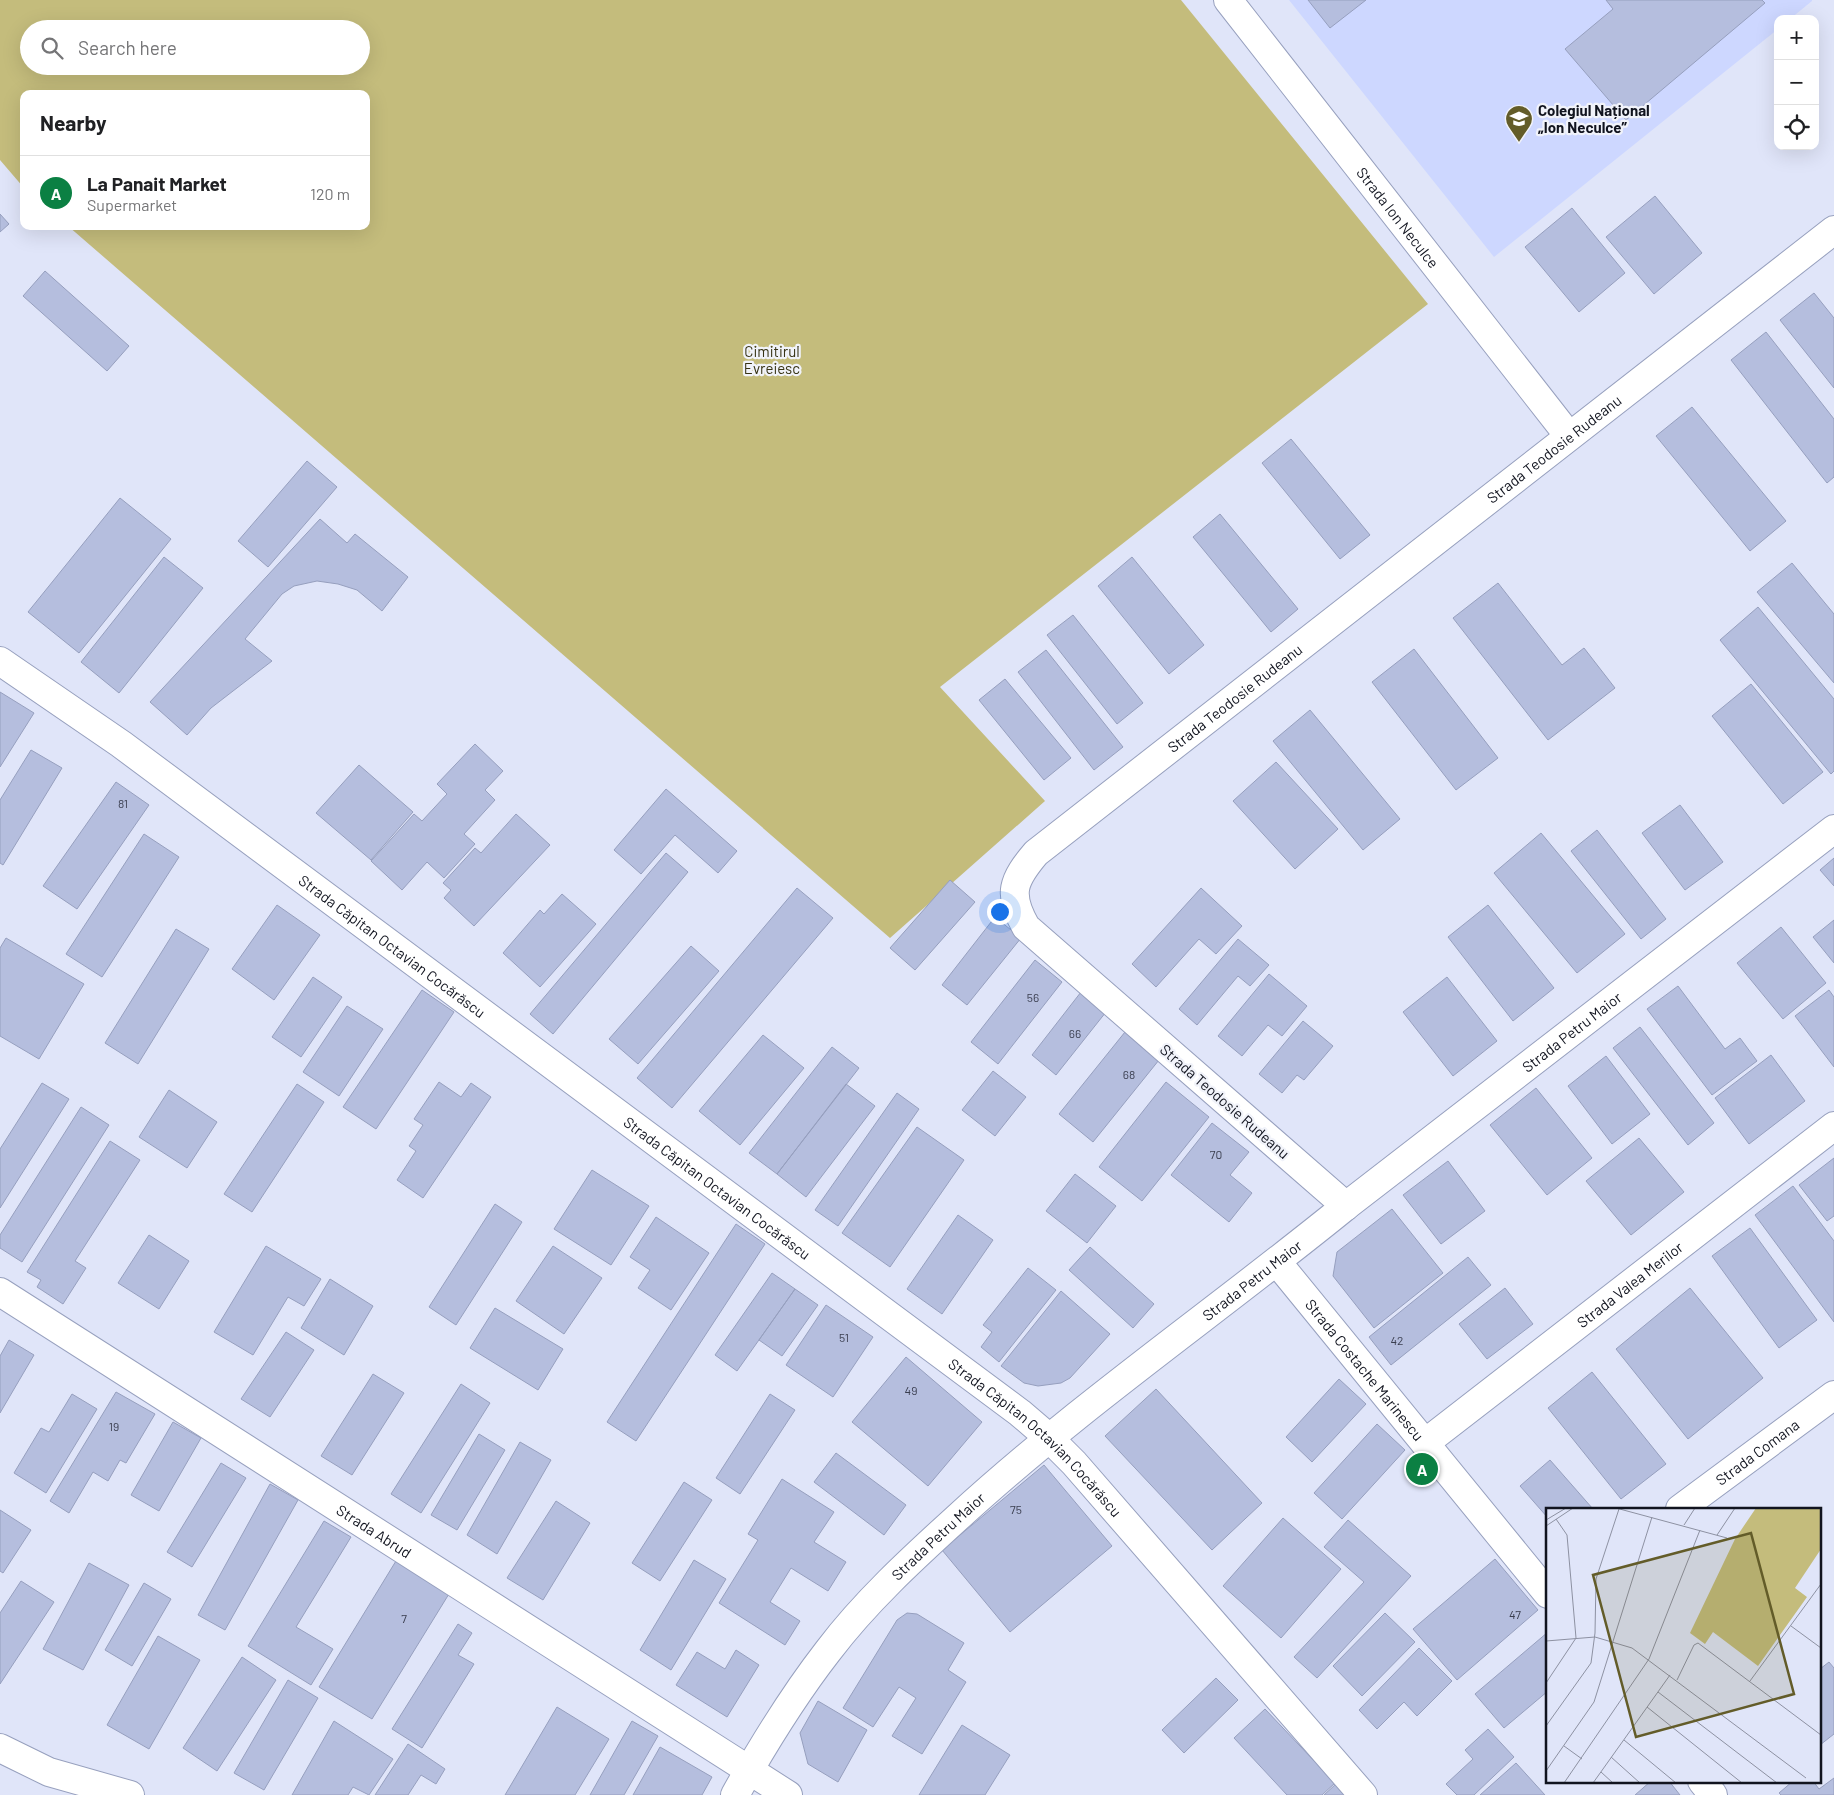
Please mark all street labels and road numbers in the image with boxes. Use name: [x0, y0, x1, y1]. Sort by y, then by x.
street label: Strada Ion Neculce: [1353, 164, 1443, 271]
street label: Strada Teodosie Rudeanu: [1483, 391, 1625, 507]
street label: Strada Teodosie Rudeanu: [1164, 640, 1305, 756]
street label: Strada Căpitan Octavian Cocărăscu: [295, 871, 489, 1021]
street label: Strada Petru Maior: [1518, 987, 1625, 1076]
street label: Strada Teodosie Rudeanu: [1157, 1040, 1293, 1162]
street label: Strada Căpitan Octavian Cocărăscu: [620, 1112, 814, 1263]
street label: Strada Petru Maior: [1199, 1236, 1305, 1324]
street label: Strada Valea Merilor: [1573, 1237, 1687, 1331]
street label: Strada Costache Marinescu: [1302, 1295, 1428, 1444]
street label: Strada Căpitan Octavian Cocărăscu: [945, 1354, 1125, 1520]
street label: Strada Comana: [1712, 1415, 1802, 1489]
street label: Strada Petru Maior: [888, 1488, 989, 1584]
street label: Strada Abrud: [333, 1500, 415, 1561]

